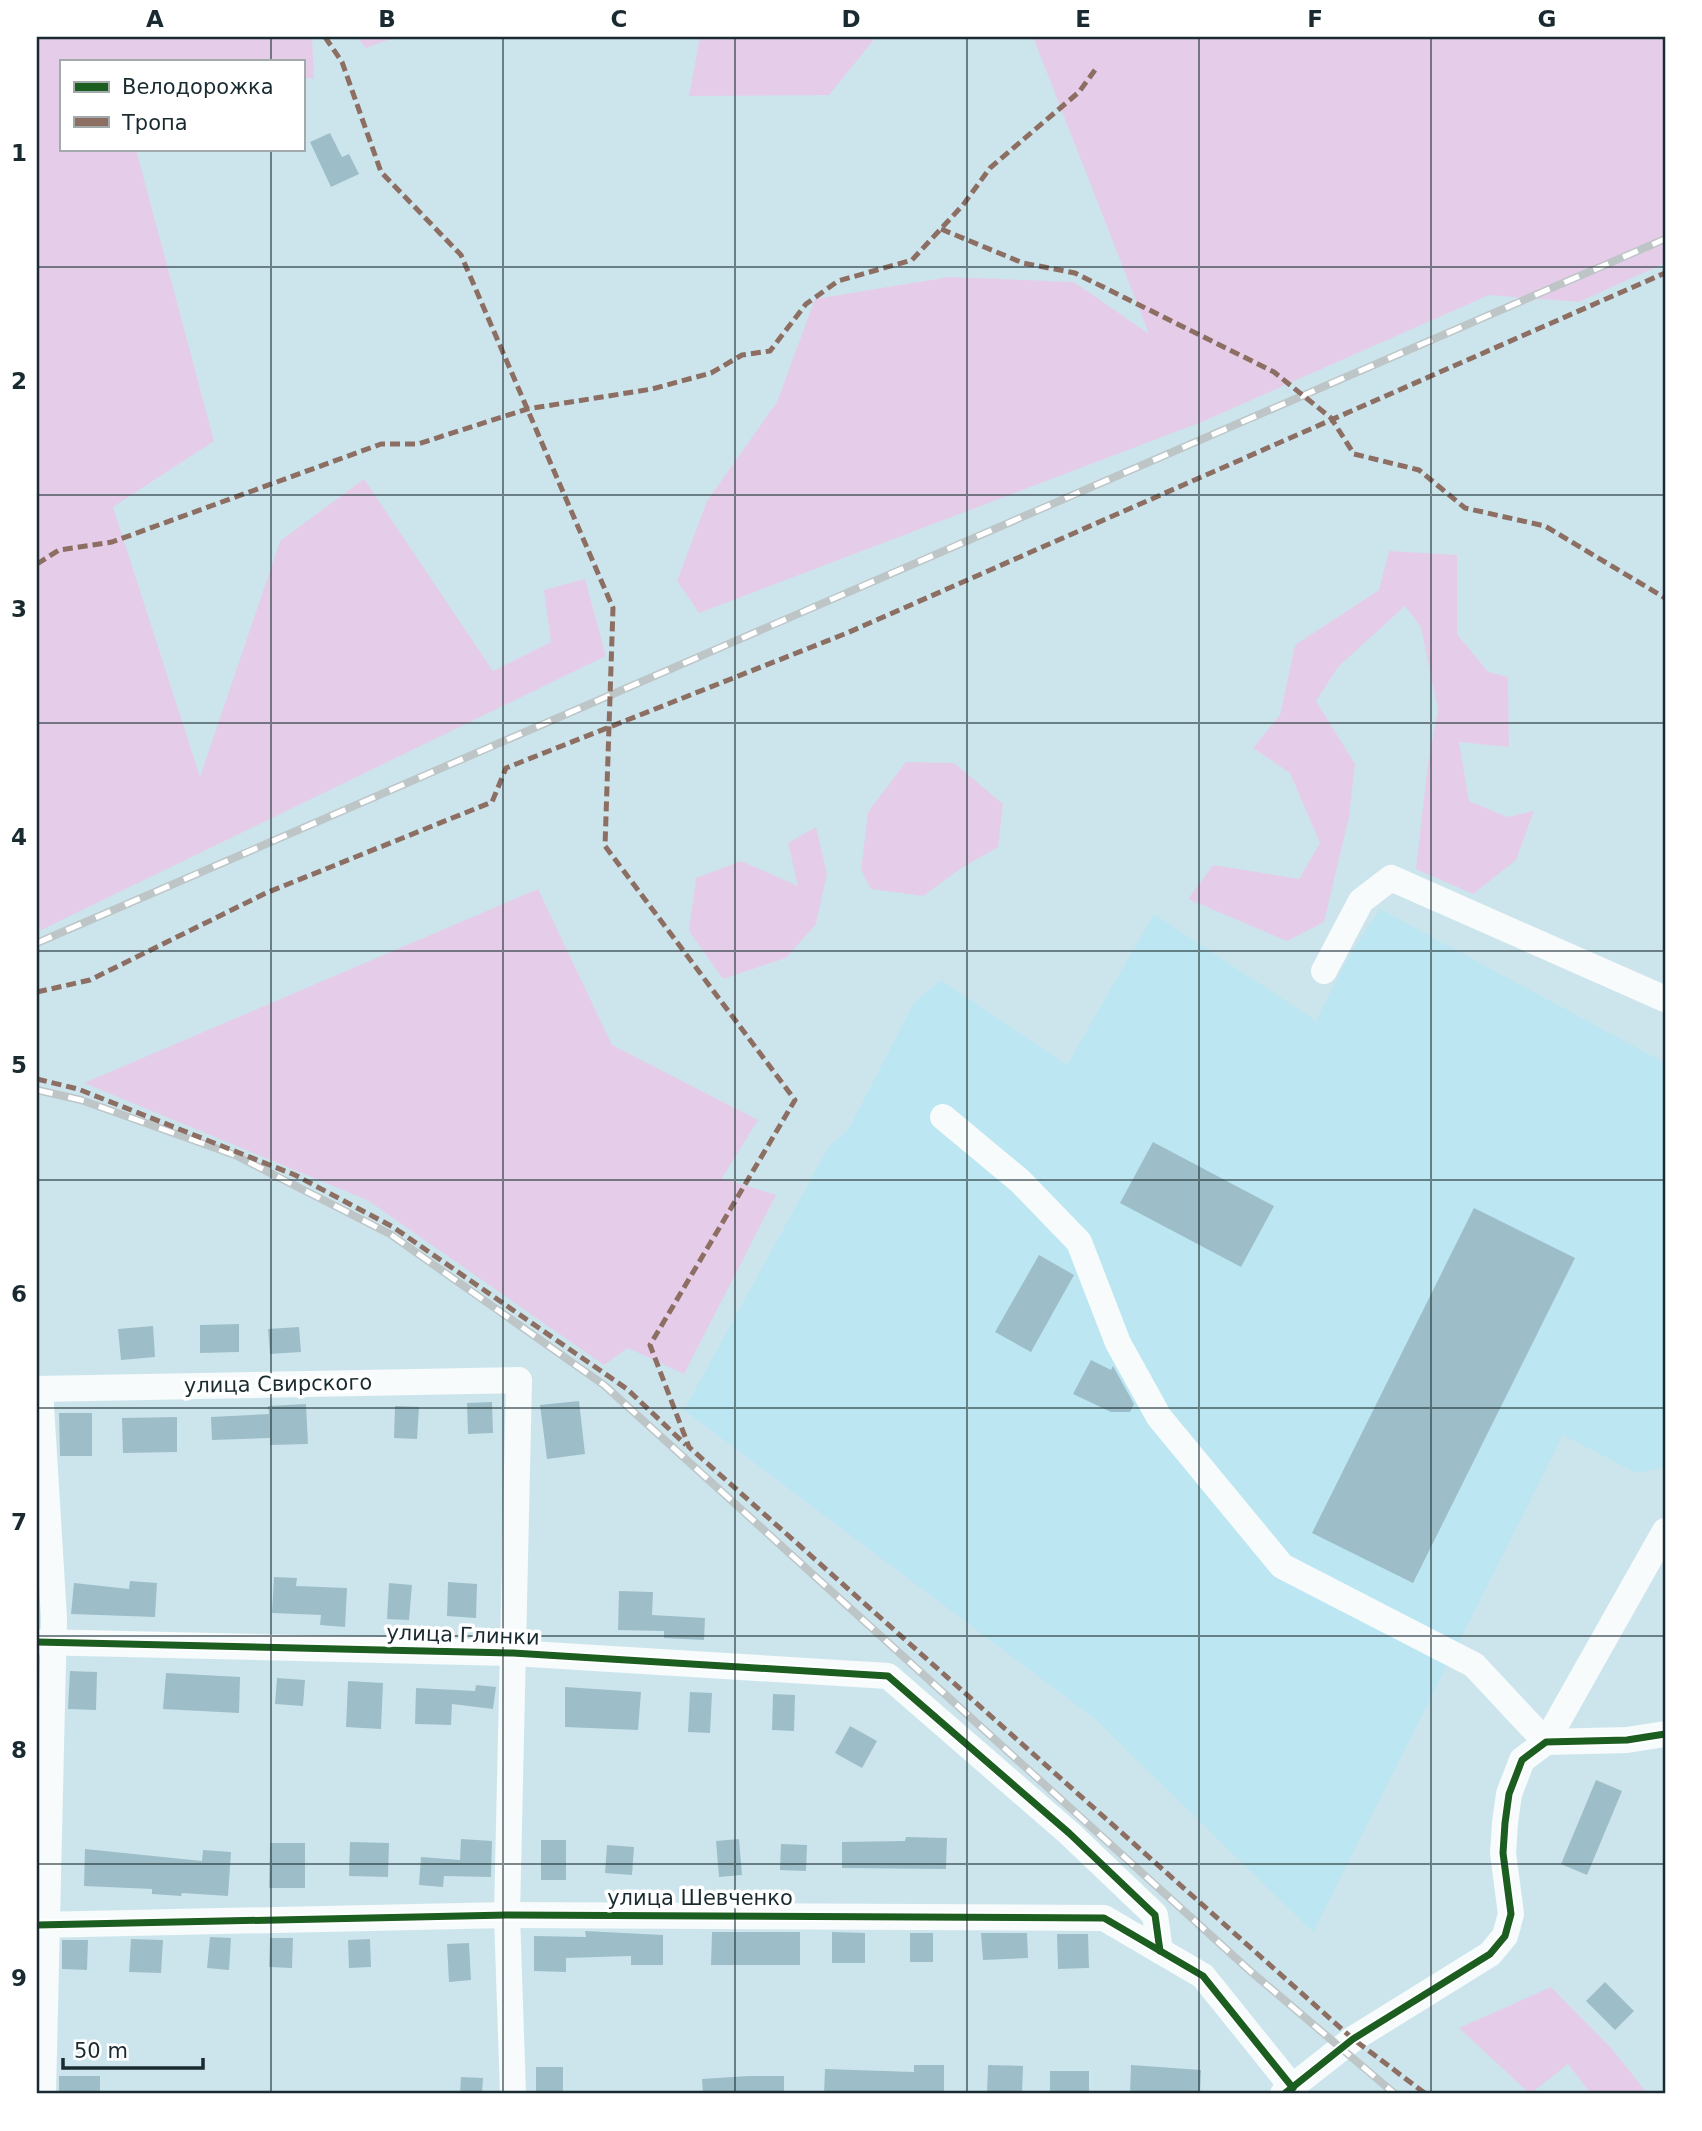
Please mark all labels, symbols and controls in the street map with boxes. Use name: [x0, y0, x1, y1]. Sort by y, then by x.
text: A: [146, 6, 164, 32]
text: B: [378, 6, 396, 32]
text: C: [611, 6, 627, 32]
text: D: [841, 6, 861, 32]
text: E: [1075, 6, 1091, 32]
text: F: [1307, 6, 1323, 32]
text: G: [1538, 6, 1556, 32]
legend: [60, 60, 304, 150]
text: Велодорожка: [122, 75, 274, 99]
text: Тропа: [121, 111, 188, 135]
text: 1: [11, 140, 27, 166]
text: 2: [11, 368, 27, 394]
text: 3: [11, 596, 27, 622]
text: 4: [11, 824, 27, 850]
text: 5: [11, 1052, 27, 1078]
text: 6: [11, 1281, 27, 1307]
street label: улица Свирского: [184, 1370, 372, 1398]
text: 7: [11, 1509, 27, 1535]
street label: улица Глинки: [386, 1620, 540, 1650]
text: 8: [11, 1737, 27, 1763]
street label: улица Шевченко: [607, 1886, 793, 1910]
text: 9: [11, 1965, 27, 1991]
scale bar: [63, 2026, 203, 2070]
text: 50 m: [74, 2039, 128, 2063]

